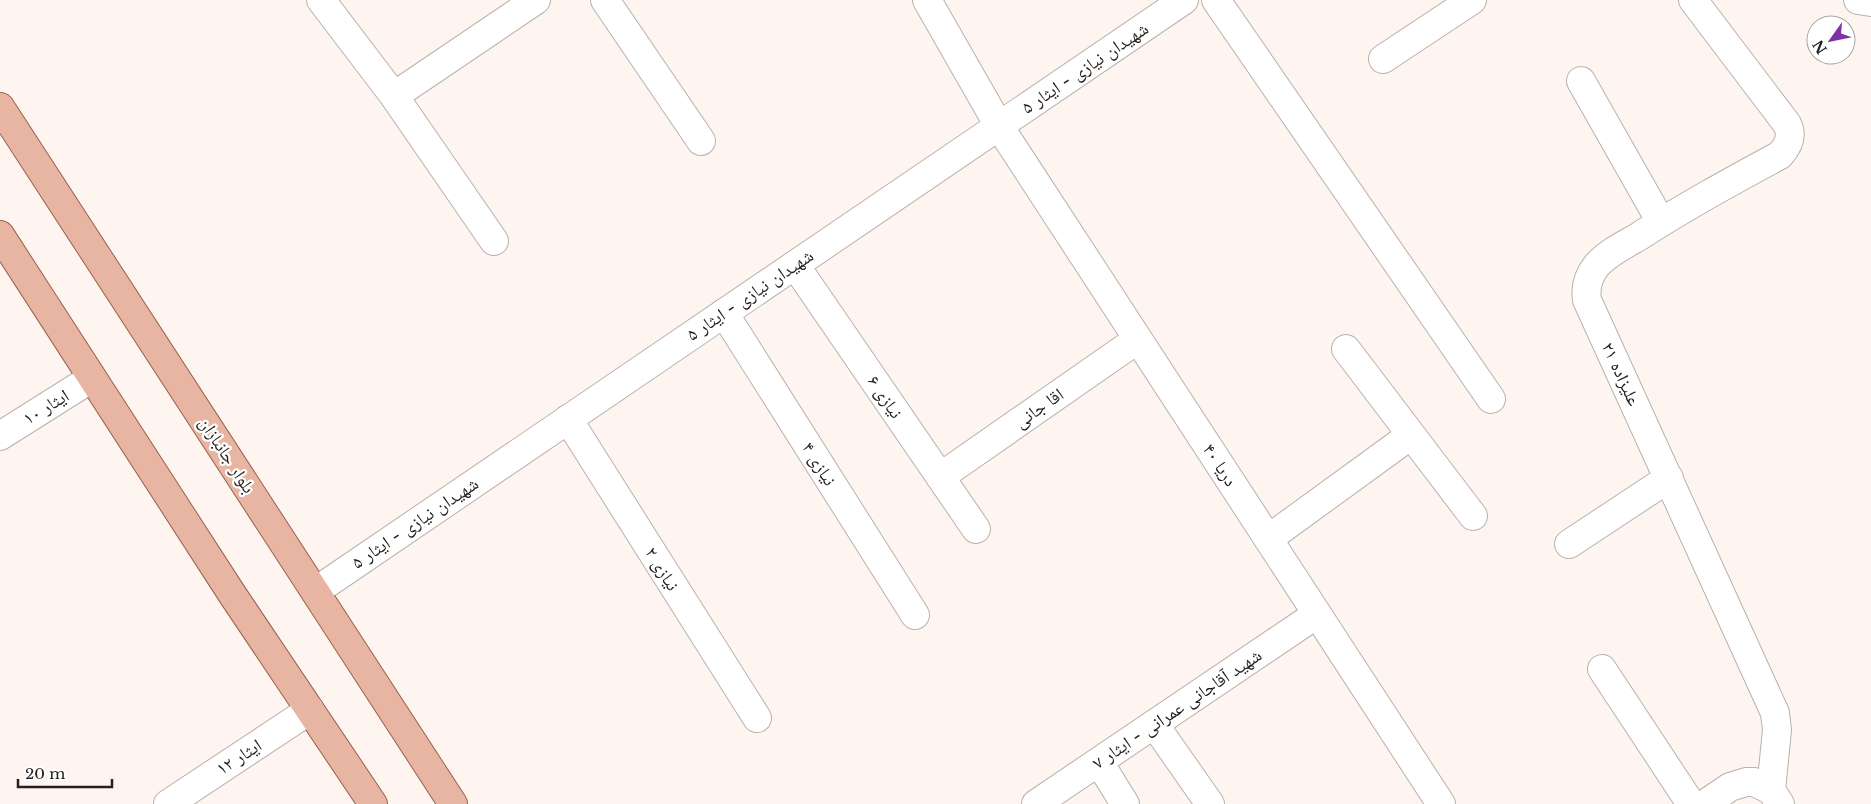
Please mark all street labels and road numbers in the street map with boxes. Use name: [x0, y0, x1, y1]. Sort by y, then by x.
street label: شهیدان نیازی - ایثار ۵: [1017, 17, 1153, 119]
street label: شهیدان نیازی - ایثار ۵: [682, 244, 818, 346]
street label: علیزاده ۲۱: [1597, 339, 1645, 409]
street label: نیازی ۶: [863, 371, 907, 423]
street label: اقا جانی: [1010, 383, 1068, 433]
street label: ایثار ۱۰: [19, 384, 73, 430]
street label: بلوار جانبازان: [194, 413, 260, 497]
street label: نیازی ۴: [797, 438, 841, 490]
street label: دریا ۴۰: [1198, 440, 1242, 490]
street label: شهیدان نیازی - ایثار ۵: [347, 472, 483, 574]
street label: نیازی ۲: [640, 543, 684, 595]
street label: شهید آقاجانی عمرانی - ایثار ۷: [1088, 644, 1266, 774]
street label: ایثار ۱۲: [212, 734, 266, 780]

